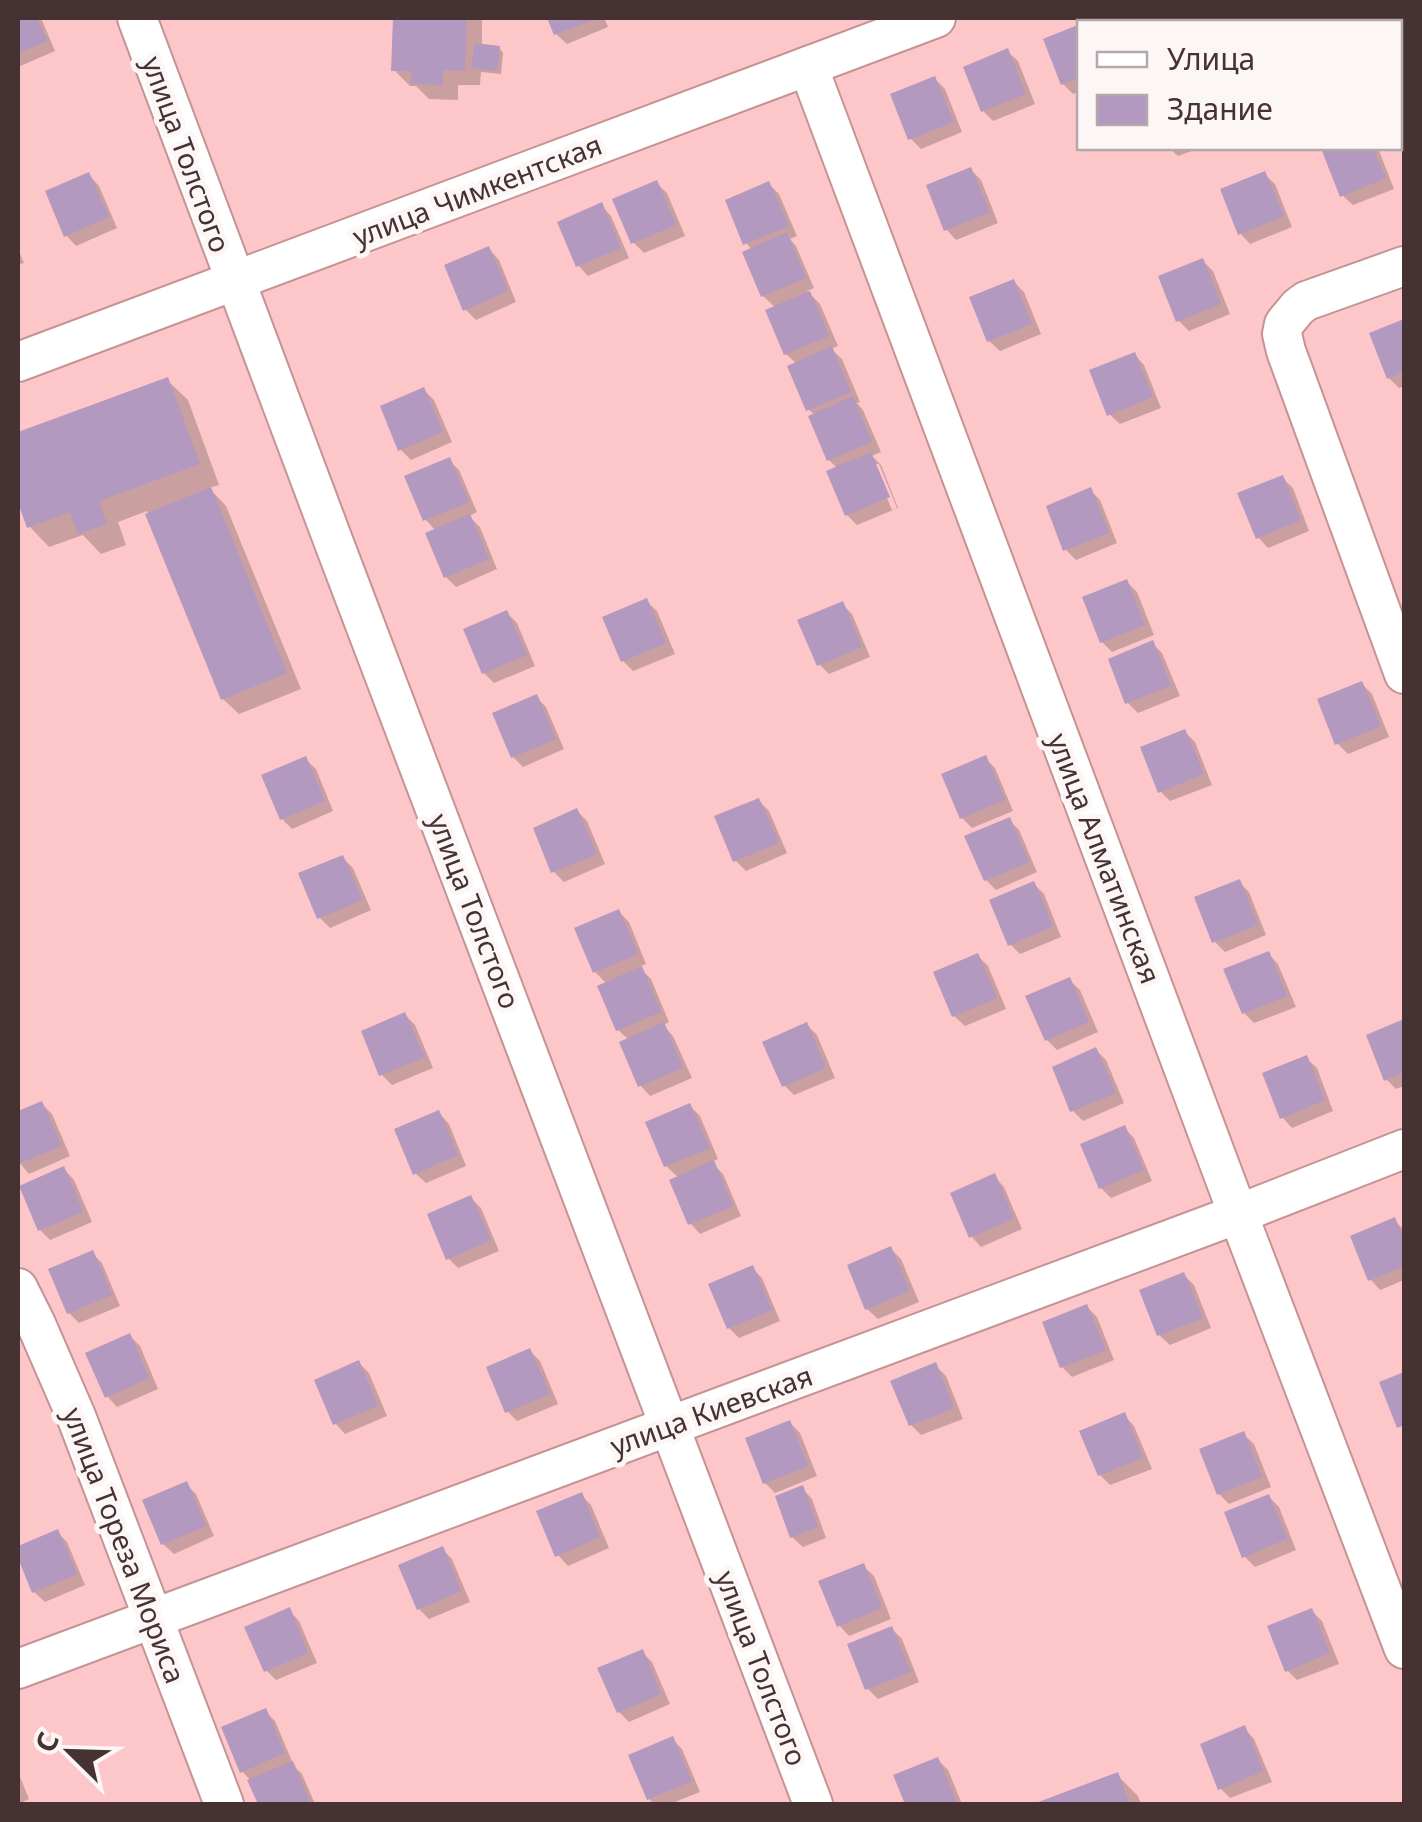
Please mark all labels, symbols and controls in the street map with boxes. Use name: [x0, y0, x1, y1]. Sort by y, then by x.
legend: [1077, 20, 1402, 150]
text: Улица: [1167, 38, 1255, 79]
street label: улица Толстого: [134, 51, 240, 257]
text: Здание: [1167, 88, 1273, 129]
street label: улица Чимкентская: [347, 125, 607, 255]
street label: улица Алматинская: [1040, 727, 1170, 989]
street label: улица Толстого: [420, 808, 530, 1014]
street label: улица Киевская: [605, 1356, 817, 1464]
street label: улица Тореза Мориса: [55, 1402, 195, 1688]
street label: улица Толстого: [707, 1565, 817, 1771]
north arrow: [20, 1702, 120, 1802]
text: С: [25, 1726, 67, 1758]

